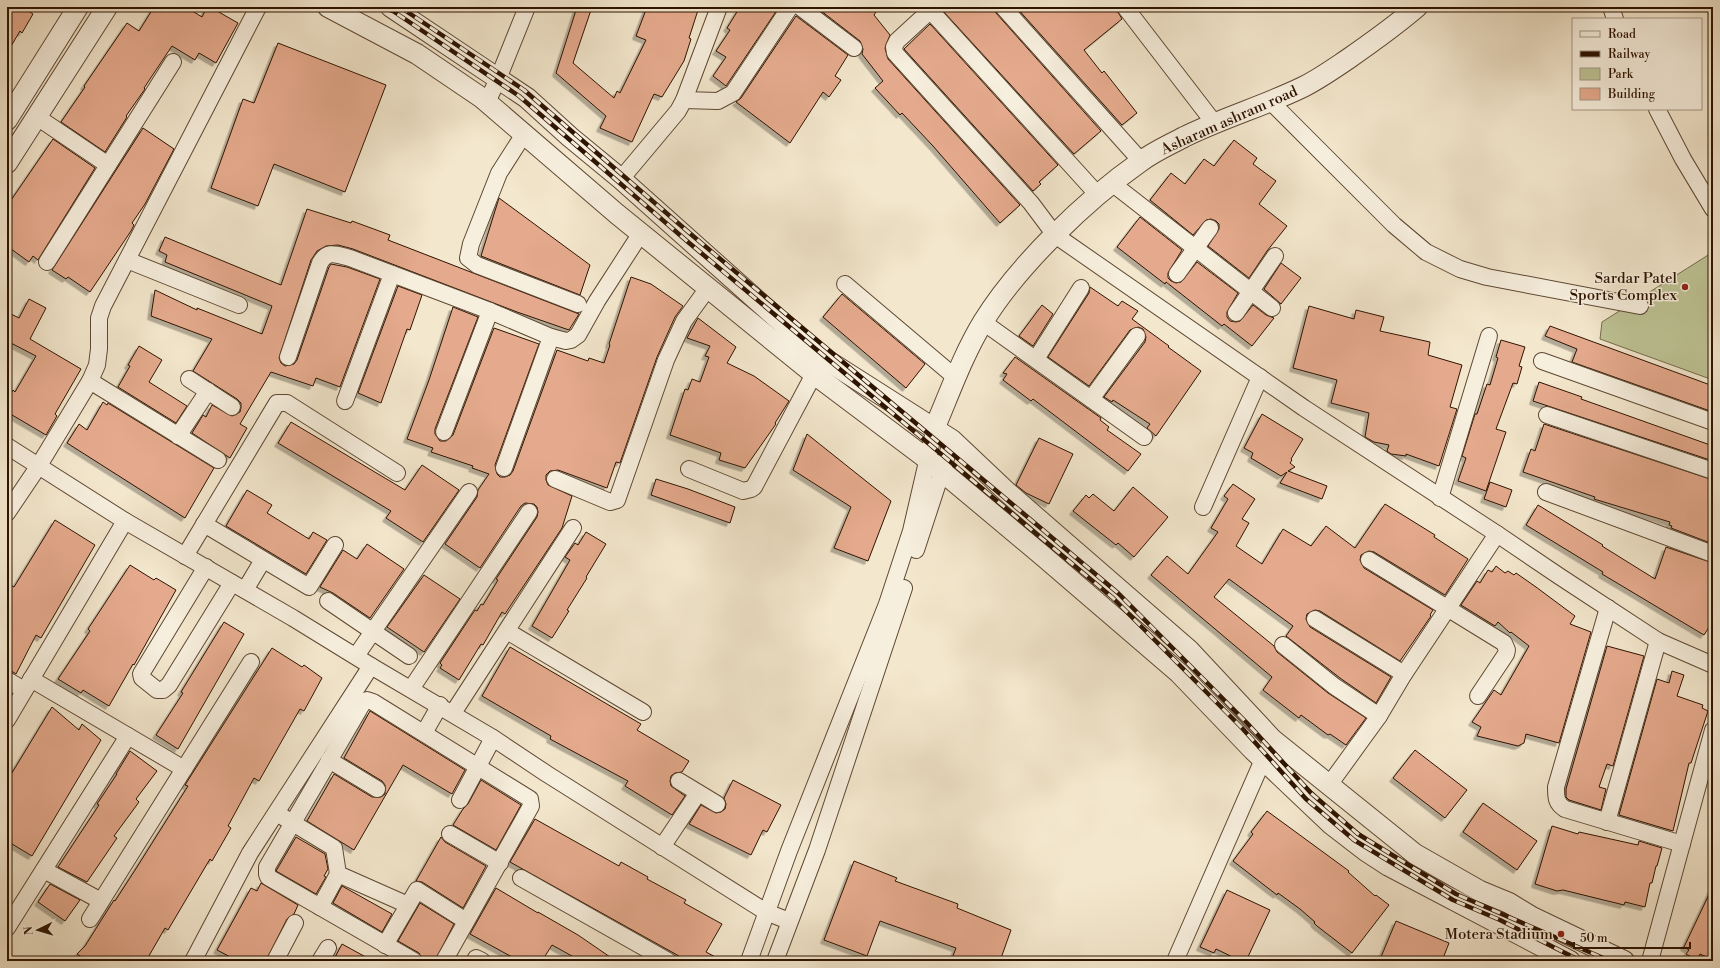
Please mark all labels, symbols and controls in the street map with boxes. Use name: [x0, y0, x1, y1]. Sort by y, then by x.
legend: [1572, 18, 1702, 110]
text: Road: [1608, 27, 1636, 42]
text: Railway: [1608, 47, 1650, 62]
text: Park: [1608, 67, 1634, 82]
street label: Asharam ashram road: [1157, 82, 1301, 160]
text: Building: [1607, 87, 1656, 102]
place label: Sardar Patel Sports Complex: [1569, 269, 1678, 305]
marker: Sardar Patel Sports Complex: [1680, 282, 1690, 292]
north arrow: [18, 910, 58, 950]
scale bar: [1574, 924, 1690, 950]
place label: Motera Stadium: [1445, 925, 1553, 944]
text: N: [22, 926, 36, 936]
marker: Motera Stadium: [1556, 929, 1566, 939]
text: 50 m: [1580, 931, 1608, 946]

